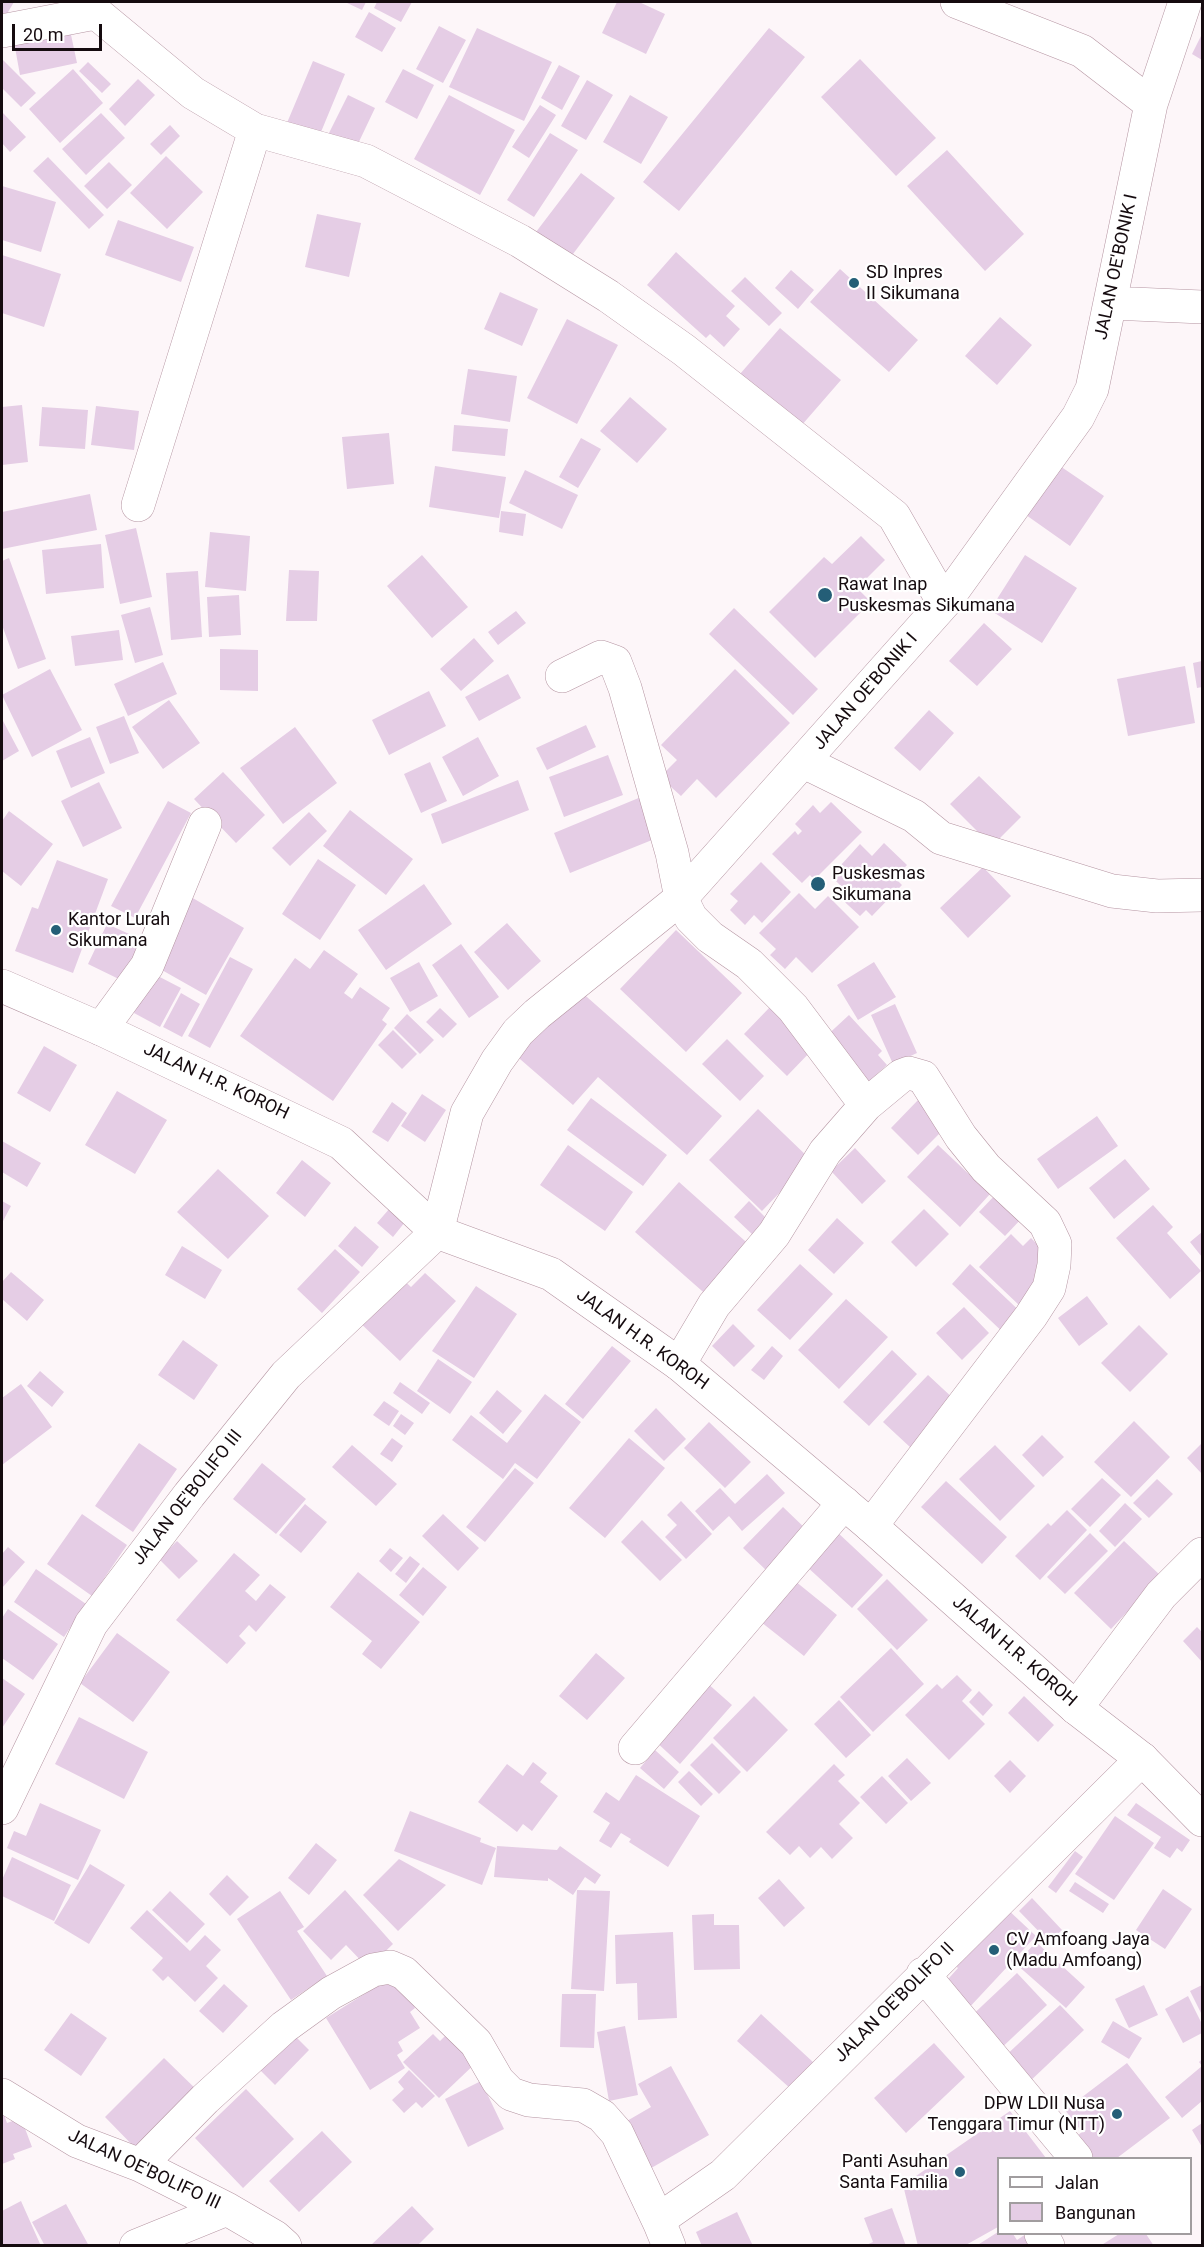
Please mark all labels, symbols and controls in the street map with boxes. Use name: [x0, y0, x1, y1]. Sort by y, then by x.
scale bar: [15, 12, 105, 50]
text: 20 m: [23, 24, 63, 45]
street label: JALAN OE'BONIK I: [1091, 192, 1143, 342]
place label: SD Inpres II Sikumana: [866, 262, 960, 304]
marker: SD Inpres II Sikumana: [847, 276, 861, 290]
place label: Rawat Inap Puskesmas Sikumana: [838, 574, 1015, 616]
marker: Rawat Inap Puskesmas Sikumana: [816, 586, 834, 604]
street label: JALAN OE'BONIK I: [809, 629, 923, 755]
place label: Puskesmas Sikumana: [832, 863, 925, 906]
marker: Puskesmas Sikumana: [809, 875, 827, 893]
place label: Kantor Lurah Sikumana: [68, 909, 170, 952]
marker: Kantor Lurah Sikumana: [49, 923, 63, 937]
street label: JALAN H.R. KOROH: [140, 1039, 292, 1125]
street label: JALAN H.R. KOROH: [572, 1285, 712, 1395]
street label: JALAN OE'BOLIFO III: [128, 1426, 248, 1570]
street label: JALAN H.R. KOROH: [947, 1592, 1081, 1712]
place label: CV Amfoang Jaya (Madu Amfoang): [1006, 1929, 1150, 1972]
street label: JALAN OE'BOLIFO II: [830, 1938, 960, 2068]
marker: CV Amfoang Jaya (Madu Amfoang): [987, 1943, 1001, 1957]
place label: DPW LDII Nusa Tenggara Timur (NTT): [928, 2093, 1105, 2136]
marker: DPW LDII Nusa Tenggara Timur (NTT): [1110, 2107, 1124, 2121]
street label: JALAN OE'BOLIFO III: [64, 2125, 224, 2215]
place label: Panti Asuhan Santa Familia: [839, 2151, 948, 2194]
legend: [997, 2157, 1192, 2235]
marker: Panti Asuhan Santa Familia: [953, 2165, 967, 2179]
text: Jalan: [1055, 2172, 1099, 2193]
text: Bangunan: [1055, 2202, 1136, 2223]

